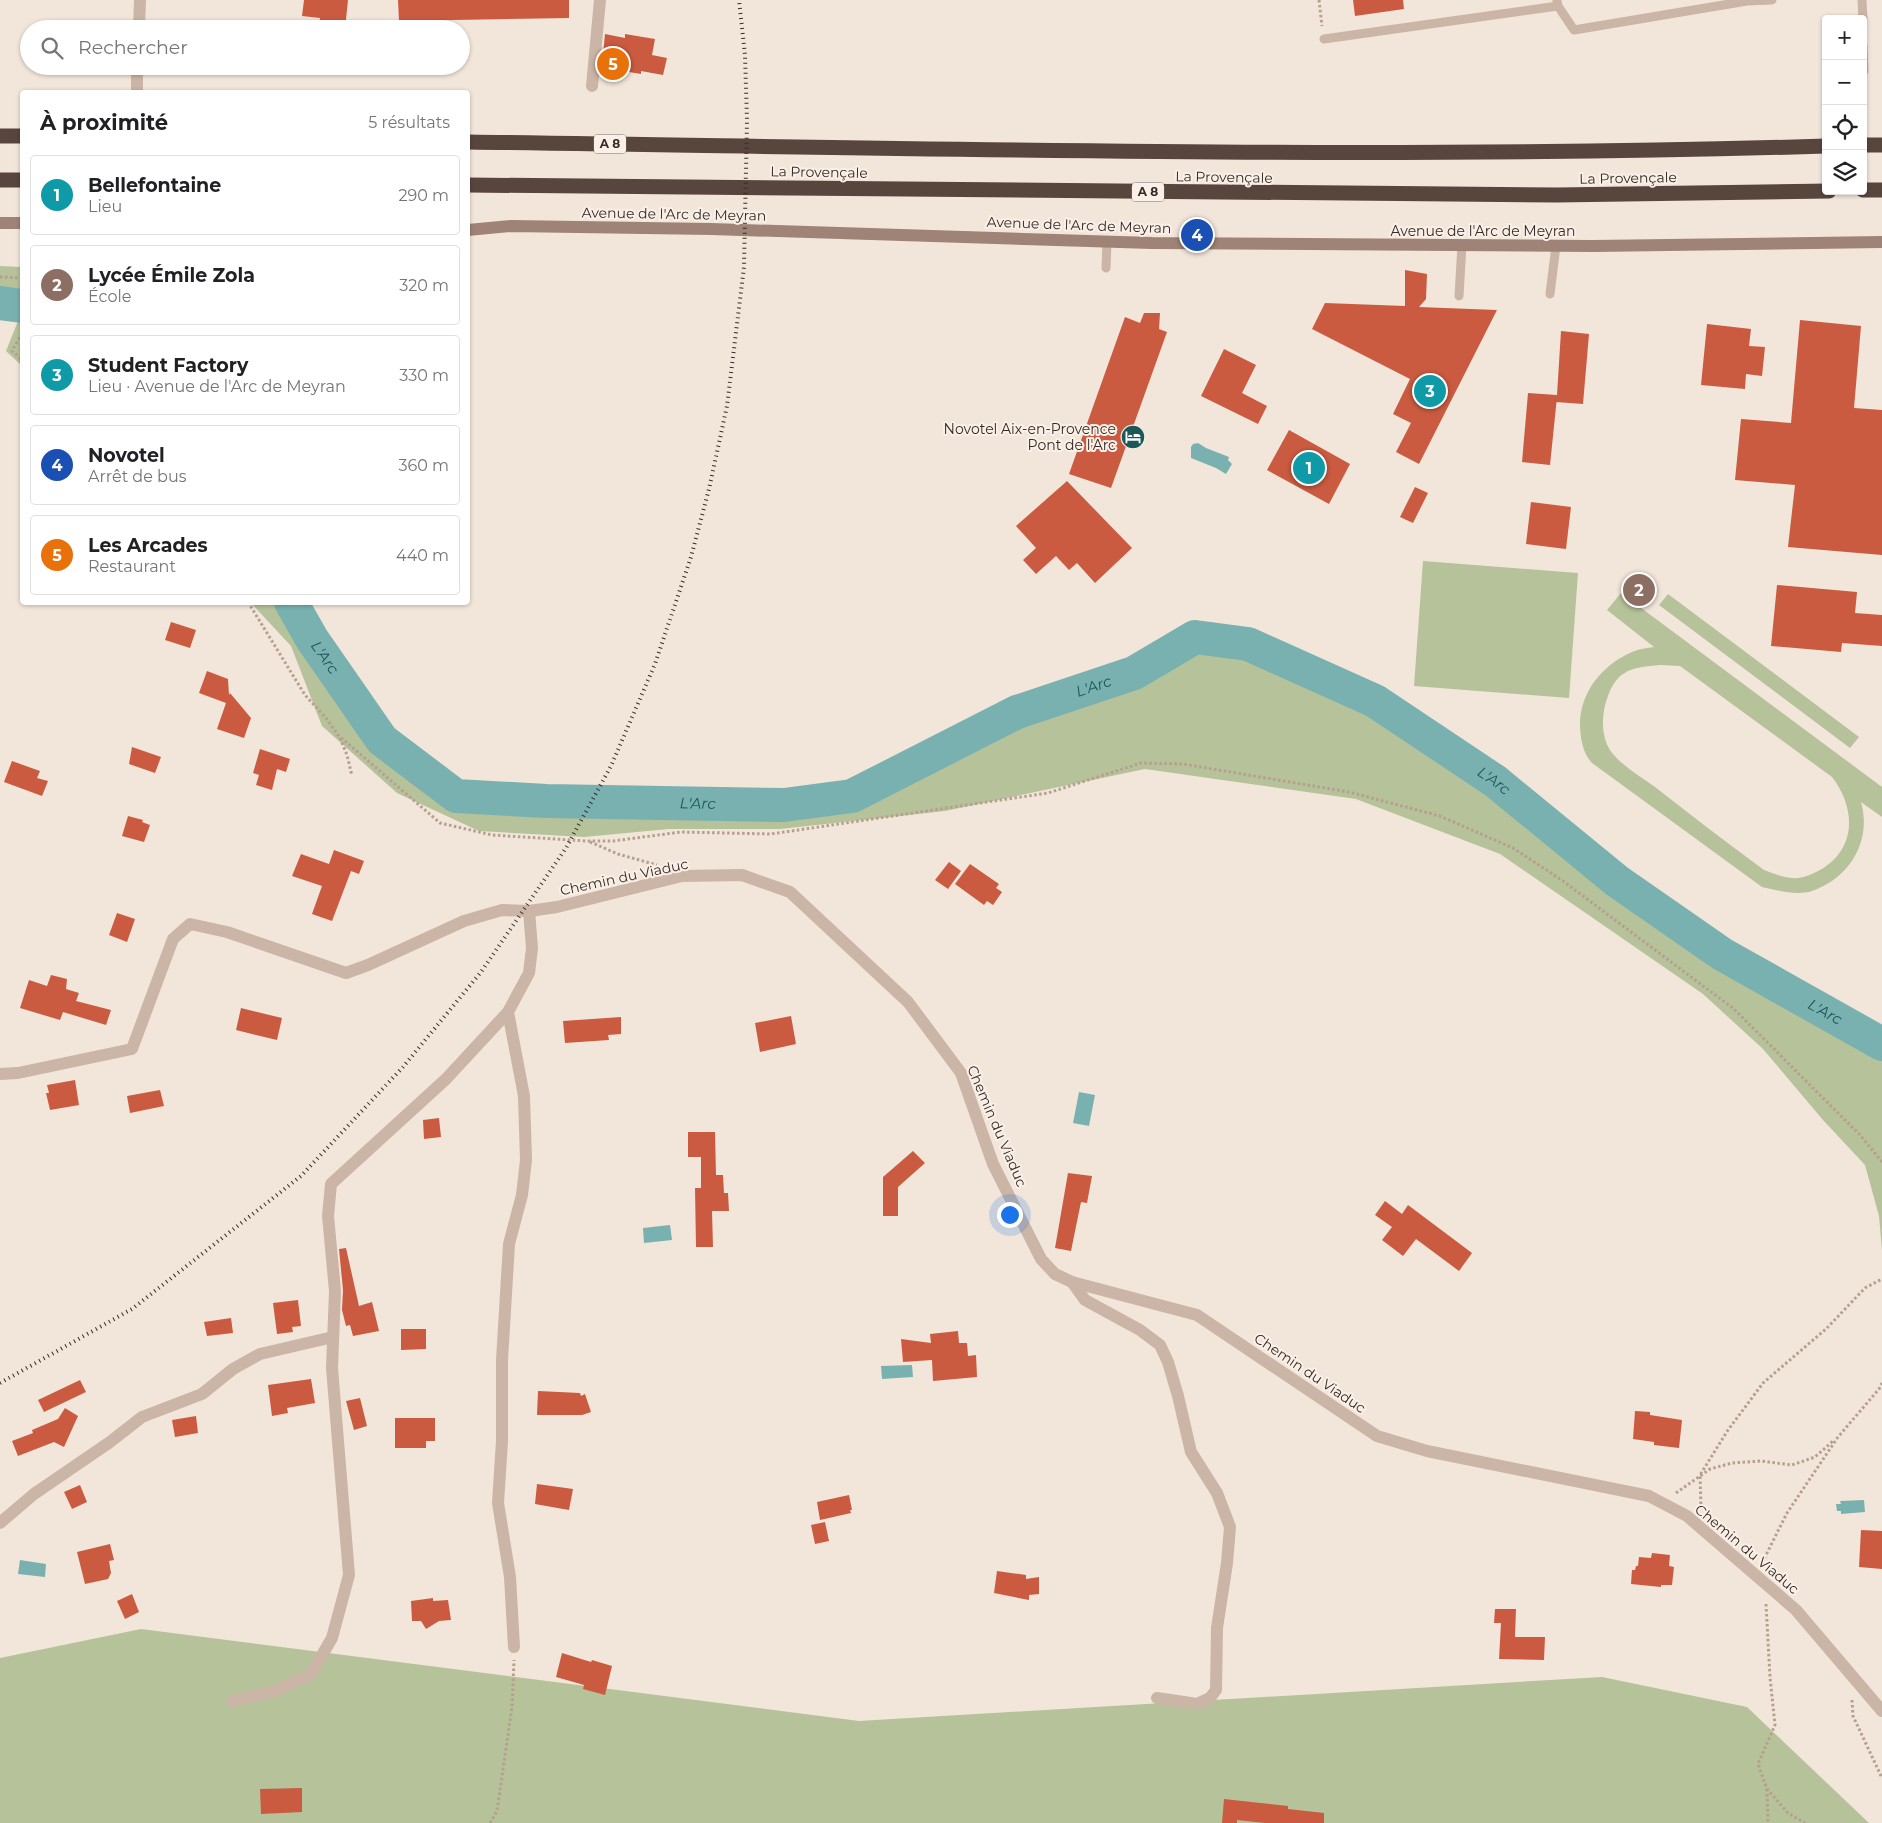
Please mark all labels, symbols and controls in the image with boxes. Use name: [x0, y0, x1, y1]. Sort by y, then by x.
map controls: [1822, 15, 1867, 195]
button: +: [1822, 15, 1867, 60]
search box: [20, 20, 470, 75]
icon: search: [38, 34, 66, 62]
text: Rechercher: [78, 36, 188, 59]
pin: 5: [597, 45, 629, 83]
button: −: [1822, 60, 1867, 105]
button: locate: [1822, 105, 1867, 150]
text: À proximité: [40, 110, 168, 135]
text: 5 résultats: [368, 113, 450, 132]
road number: A 8: [594, 134, 626, 154]
button: layers: [1822, 150, 1867, 195]
street label: La Provençale: [770, 162, 868, 182]
street label: La Provençale: [1175, 167, 1273, 187]
street label: La Provençale: [1579, 168, 1677, 188]
text: Bellefontaine: [88, 174, 221, 197]
road number: A 8: [1132, 182, 1164, 202]
text: 1: [54, 186, 60, 205]
text: 290 m: [398, 186, 449, 205]
text: Lieu: [88, 197, 122, 216]
street label: Avenue de l'Arc de Meyran: [581, 203, 767, 225]
street label: Avenue de l'Arc de Meyran: [986, 213, 1172, 237]
pin: 4: [1181, 216, 1213, 254]
street label: Avenue de l'Arc de Meyran: [1391, 222, 1575, 240]
text: Lycée Émile Zola: [88, 264, 255, 287]
text: 2: [52, 276, 62, 295]
text: 320 m: [399, 276, 449, 295]
text: École: [88, 287, 131, 306]
text: Student Factory: [88, 354, 248, 377]
text: 3: [52, 366, 62, 385]
text: 330 m: [399, 366, 449, 385]
pin: 3: [1414, 372, 1446, 410]
text: Lieu · Avenue de l'Arc de Meyran: [88, 377, 346, 396]
place label: Novotel Aix-en-Provence Pont de l'Arc: [944, 420, 1116, 454]
hotel icon: Novotel Aix-en-Provence Pont de l'Arc: [1120, 424, 1146, 450]
text: Novotel: [88, 444, 165, 467]
pin: 1: [1293, 449, 1325, 487]
text: 4: [51, 456, 63, 475]
text: 360 m: [398, 456, 449, 475]
text: Arrêt de bus: [88, 467, 186, 486]
text: Les Arcades: [88, 534, 208, 557]
text: 5: [52, 546, 62, 565]
text: 440 m: [396, 546, 449, 565]
text: Restaurant: [88, 557, 176, 576]
pin: 2: [1623, 571, 1655, 609]
water label: L'Arc: [307, 637, 344, 678]
water label: L'Arc: [1073, 671, 1114, 701]
water label: L'Arc: [1474, 762, 1515, 799]
water label: L'Arc: [679, 793, 716, 813]
street label: Chemin du Viaduc: [558, 855, 690, 899]
water label: L'Arc: [1805, 994, 1846, 1029]
street label: Chemin du Viaduc: [963, 1062, 1031, 1190]
your location: [997, 1202, 1023, 1228]
street label: Chemin du Viaduc: [1251, 1329, 1369, 1417]
street label: Chemin du Viaduc: [1691, 1500, 1803, 1598]

